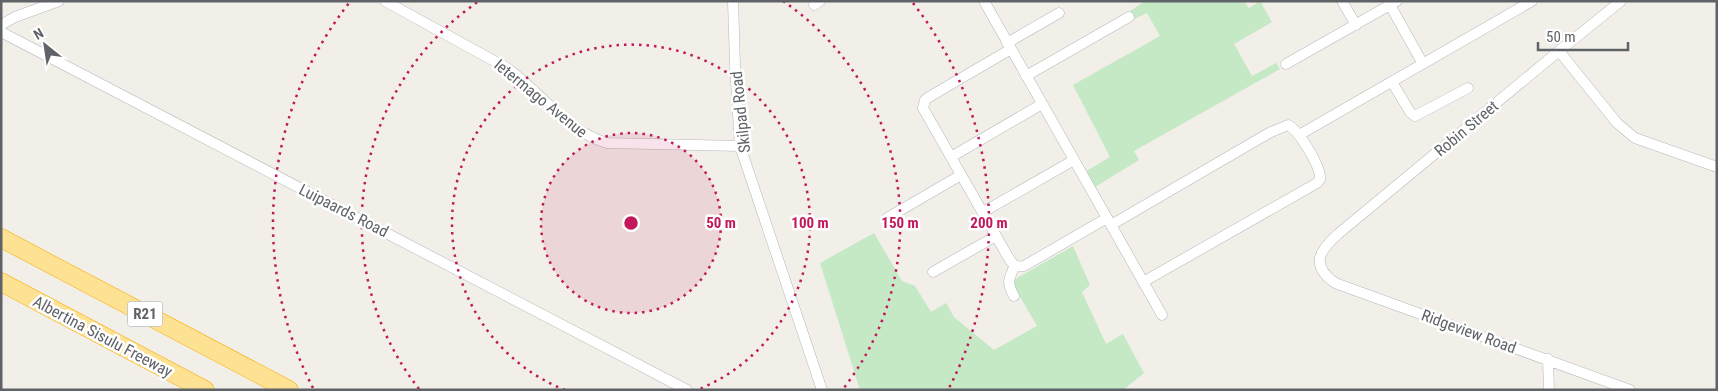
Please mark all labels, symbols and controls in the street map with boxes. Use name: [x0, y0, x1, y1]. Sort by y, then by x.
north arrow: [20, 20, 70, 70]
scale bar: [1538, 20, 1628, 52]
text: N: [31, 25, 46, 43]
text: 50 m: [1546, 28, 1576, 46]
street label: Ietermago Avenue: [490, 55, 591, 142]
street label: Skilpad Road: [727, 70, 754, 154]
street label: Robin Street: [1431, 96, 1502, 160]
street label: Luipaards Road: [296, 180, 392, 241]
centre of rings: [622, 214, 640, 232]
text: 50 m: [706, 214, 736, 232]
text: 100 m: [791, 214, 829, 232]
text: 150 m: [881, 214, 919, 232]
text: 200 m: [970, 214, 1008, 232]
street label: Albertina Sisulu Freeway: [30, 292, 176, 381]
road number: R21: [128, 302, 162, 326]
street label: Ridgeview Road: [1419, 306, 1519, 357]

